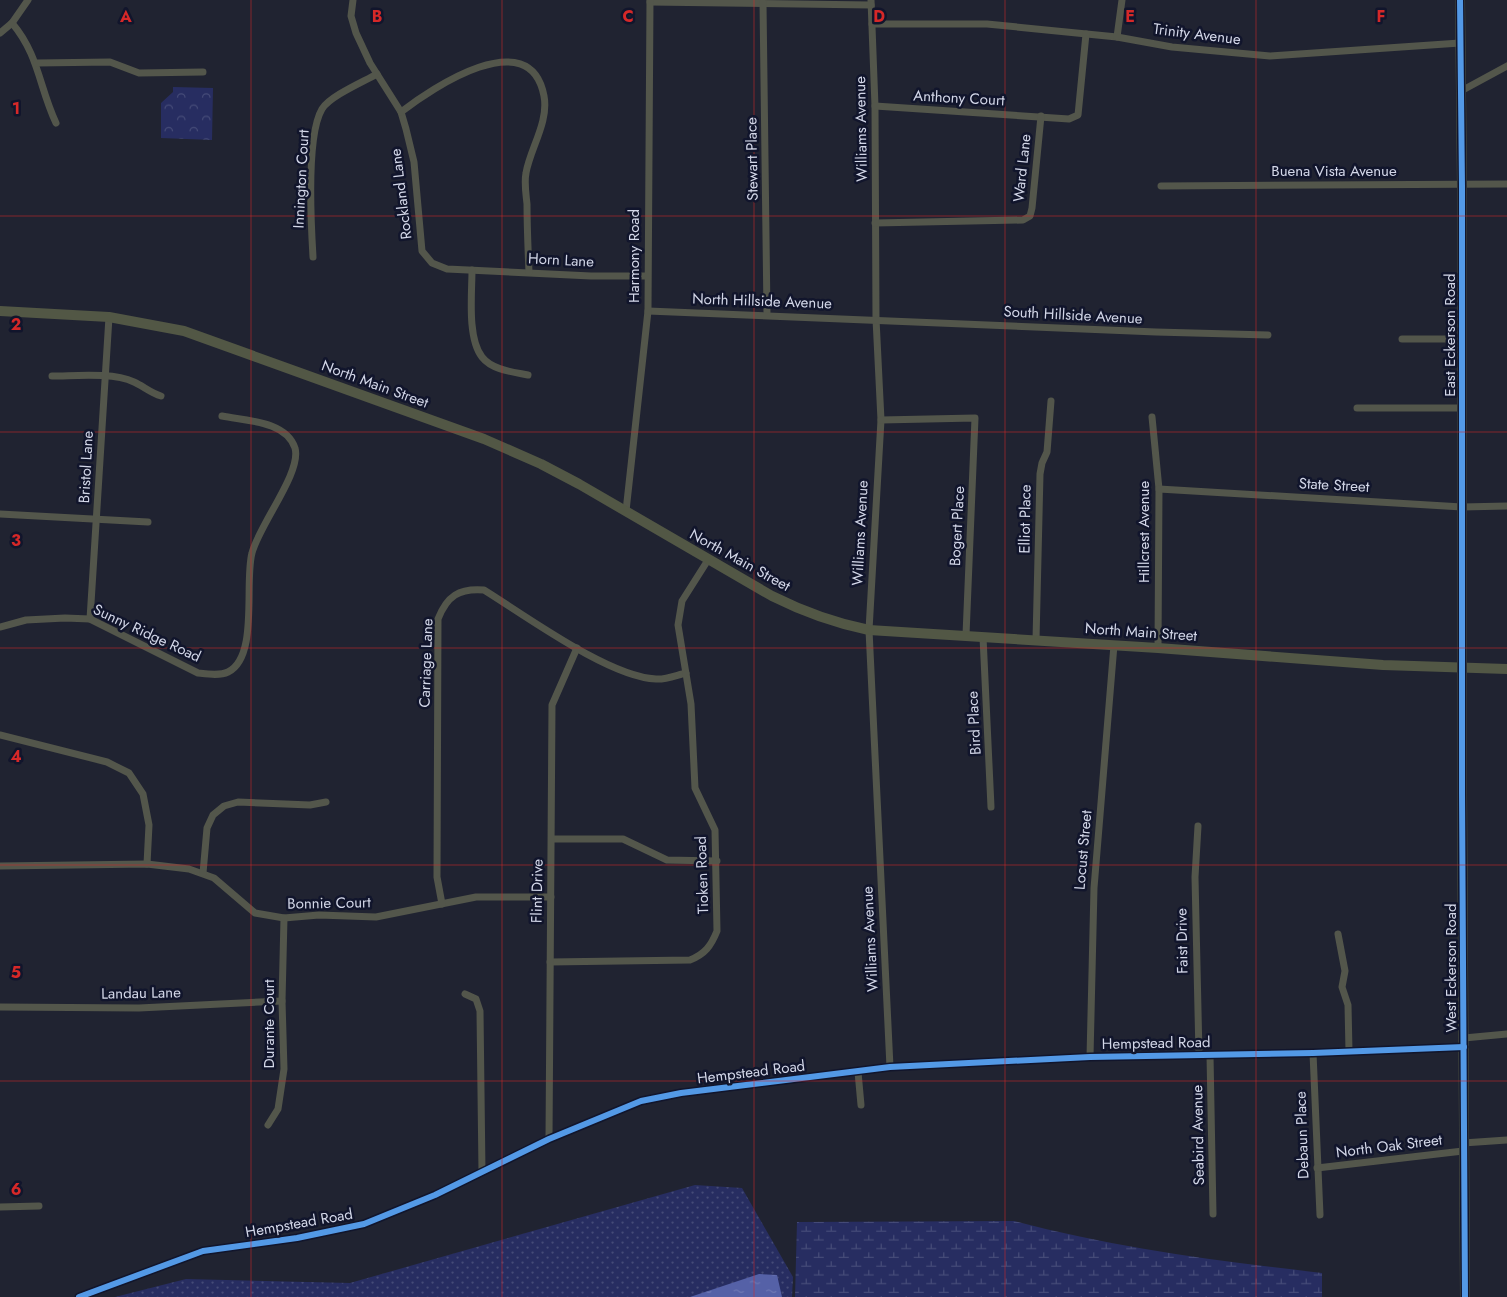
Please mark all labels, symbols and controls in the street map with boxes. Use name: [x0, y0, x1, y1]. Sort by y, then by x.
text: A: [119, 5, 132, 28]
text: B: [372, 5, 382, 28]
text: C: [622, 5, 634, 28]
text: D: [873, 5, 885, 28]
text: E: [1125, 5, 1135, 28]
text: F: [1377, 5, 1385, 28]
street label: Trinity Avenue: [1152, 18, 1242, 50]
street label: Williams Avenue: [849, 76, 873, 182]
street label: Anthony Court: [913, 85, 1006, 111]
text: 1: [12, 97, 20, 120]
street label: Stewart Place: [740, 117, 764, 201]
street label: Innington Court: [287, 129, 315, 229]
street label: Ward Lane: [1007, 133, 1037, 203]
street label: Rockland Lane: [384, 147, 417, 241]
street label: Buena Vista Avenue: [1271, 160, 1397, 182]
street label: Harmony Road: [623, 209, 645, 303]
street label: Horn Lane: [527, 247, 595, 273]
street label: East Eckerson Road: [1439, 273, 1461, 397]
street label: North Hillside Avenue: [692, 288, 833, 314]
street label: South Hillside Avenue: [1003, 300, 1143, 330]
text: 2: [11, 313, 21, 336]
street label: North Main Street: [318, 354, 432, 414]
street label: Bristol Lane: [73, 430, 99, 504]
street label: State Street: [1298, 472, 1370, 498]
street label: Williams Avenue: [846, 479, 874, 586]
street label: Hillcrest Avenue: [1133, 481, 1155, 583]
street label: Elliot Place: [1013, 484, 1037, 554]
street label: Bogert Place: [944, 485, 970, 566]
street label: North Main Street: [686, 523, 795, 597]
text: 3: [11, 529, 21, 552]
street label: Sunny Ridge Road: [89, 598, 205, 668]
street label: North Main Street: [1084, 617, 1198, 647]
street label: Carriage Lane: [413, 618, 439, 708]
street label: Bird Place: [961, 690, 987, 756]
text: 4: [10, 745, 22, 768]
street label: Locust Street: [1069, 809, 1097, 891]
street label: Tioken Road: [690, 836, 714, 914]
street label: Flint Drive: [525, 858, 549, 923]
street label: Williams Avenue: [856, 885, 884, 992]
street label: Bonnie Court: [287, 891, 371, 915]
street label: West Eckerson Road: [1440, 903, 1462, 1033]
street label: Faist Drive: [1170, 908, 1194, 974]
text: 5: [11, 961, 21, 984]
street label: Durante Court: [258, 979, 280, 1069]
street label: Landau Lane: [101, 981, 181, 1005]
street label: Hempstead Road: [1101, 1031, 1211, 1055]
street label: Hempstead Road: [696, 1054, 806, 1090]
street label: Seabird Avenue: [1186, 1084, 1210, 1185]
street label: Debaun Place: [1289, 1091, 1315, 1179]
street label: North Oak Street: [1335, 1129, 1444, 1163]
text: 6: [11, 1178, 21, 1201]
street label: Hempstead Road: [244, 1203, 354, 1243]

